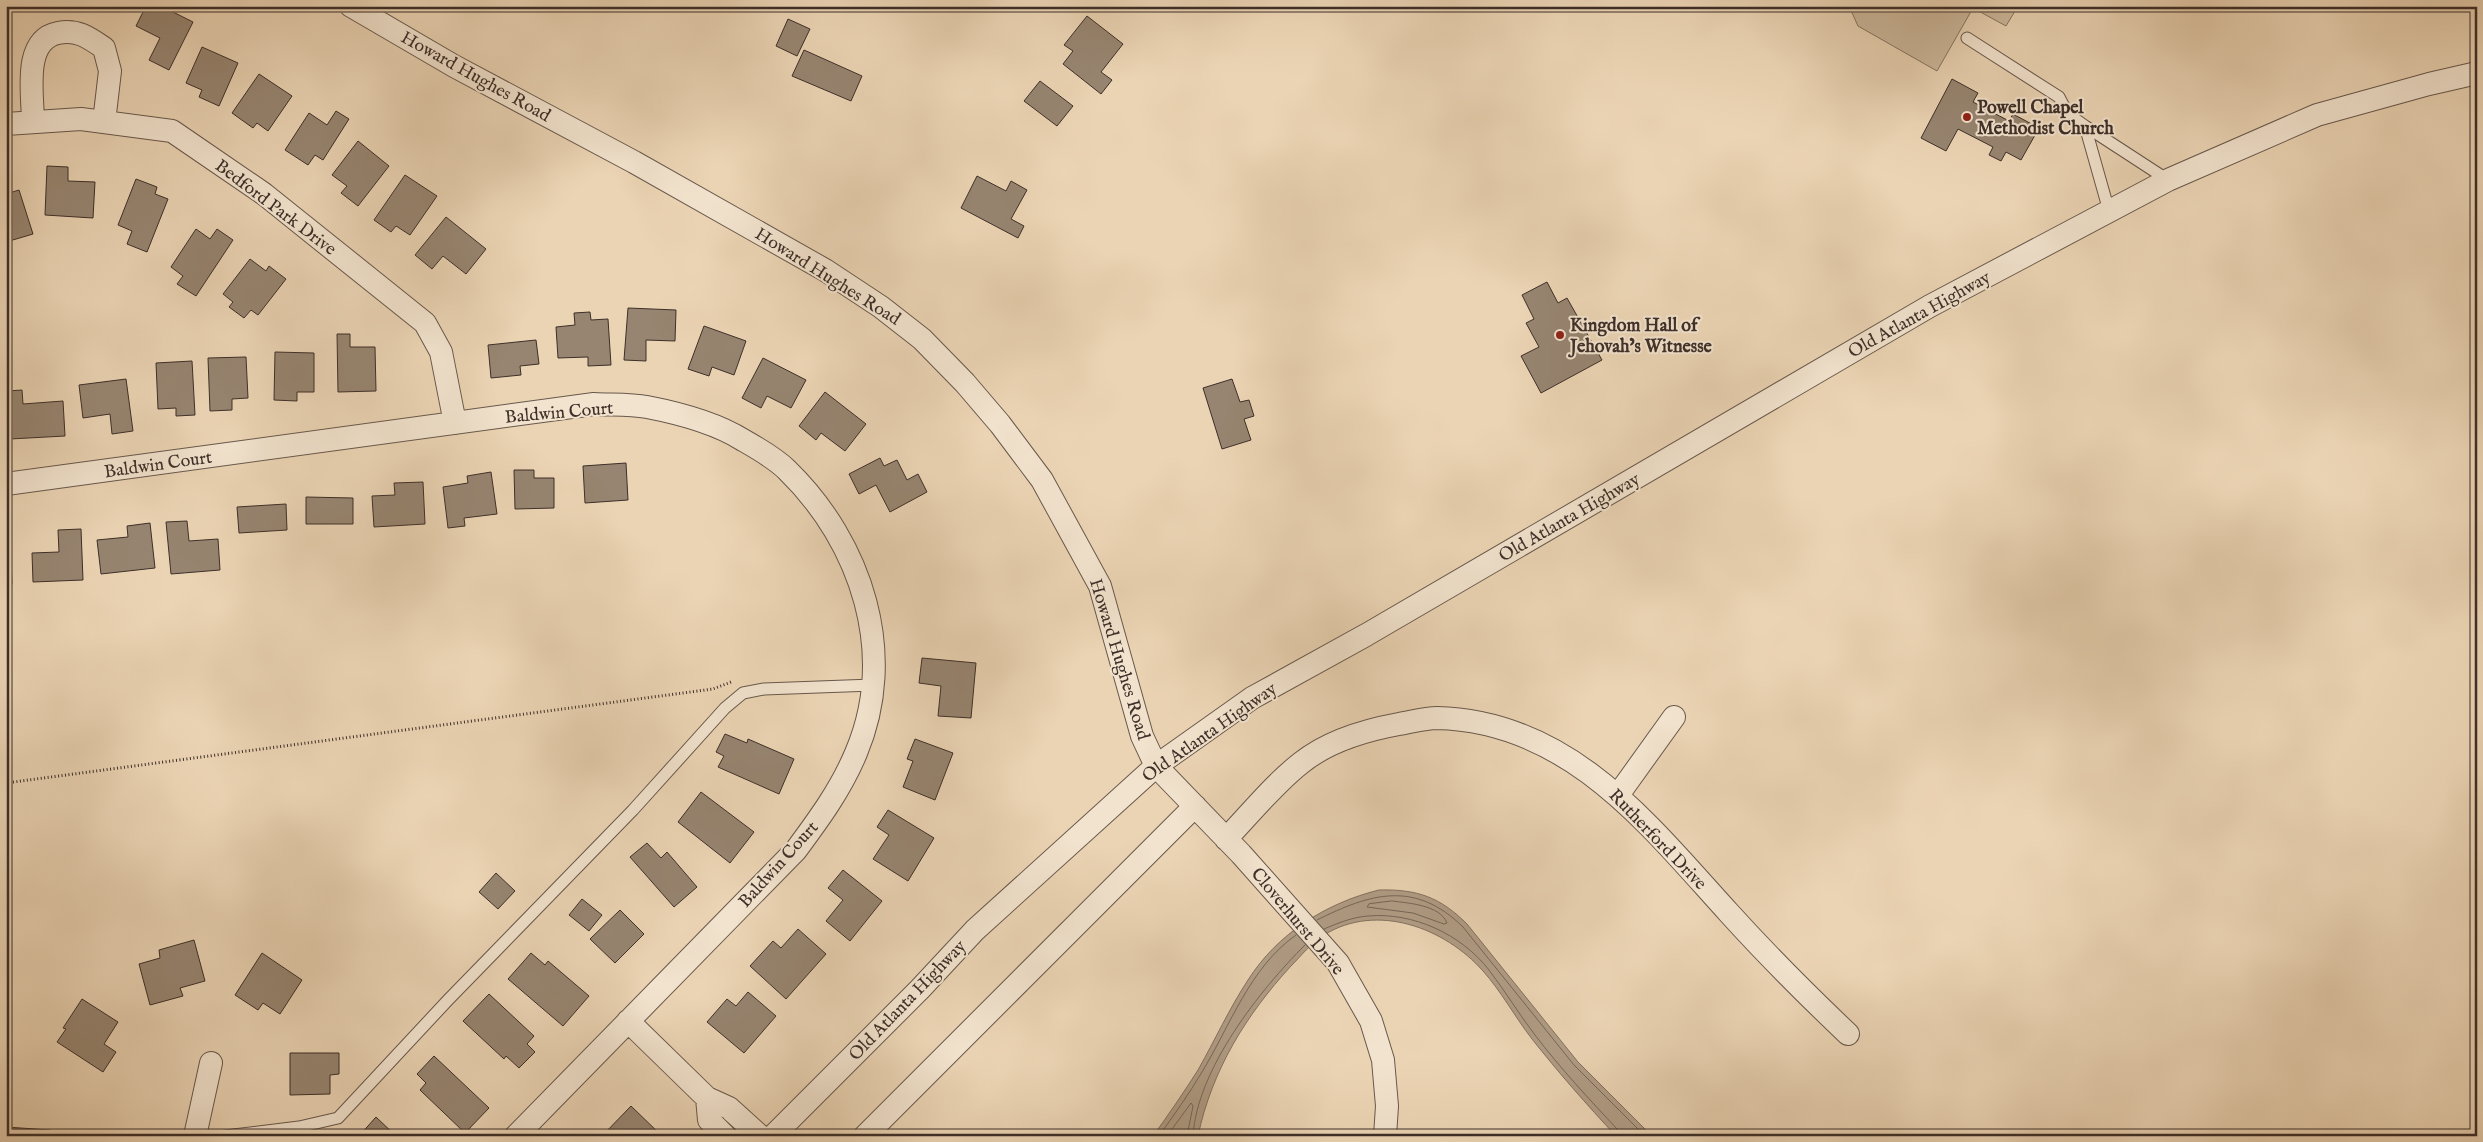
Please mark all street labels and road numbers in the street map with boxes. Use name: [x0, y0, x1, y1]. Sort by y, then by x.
street label: Howard Hughes Road: [396, 27, 554, 128]
street label: Bedford Park Drive: [210, 155, 340, 261]
street label: Howard Hughes Road: [750, 223, 905, 332]
street label: Old Atlanta Highway: [1844, 267, 1995, 364]
street label: Baldwin Court: [504, 397, 614, 430]
street label: Baldwin Court: [103, 447, 214, 484]
street label: Old Atlanta Highway: [1495, 468, 1645, 568]
street label: Howard Hughes Road: [1083, 576, 1154, 743]
street label: Old Atlanta Highway: [1138, 678, 1282, 788]
street label: Rutherford Drive: [1603, 785, 1711, 895]
street label: Baldwin Court: [734, 817, 824, 913]
street label: Cloverhurst Drive: [1245, 863, 1349, 981]
street label: Old Atlanta Highway: [844, 936, 972, 1066]

